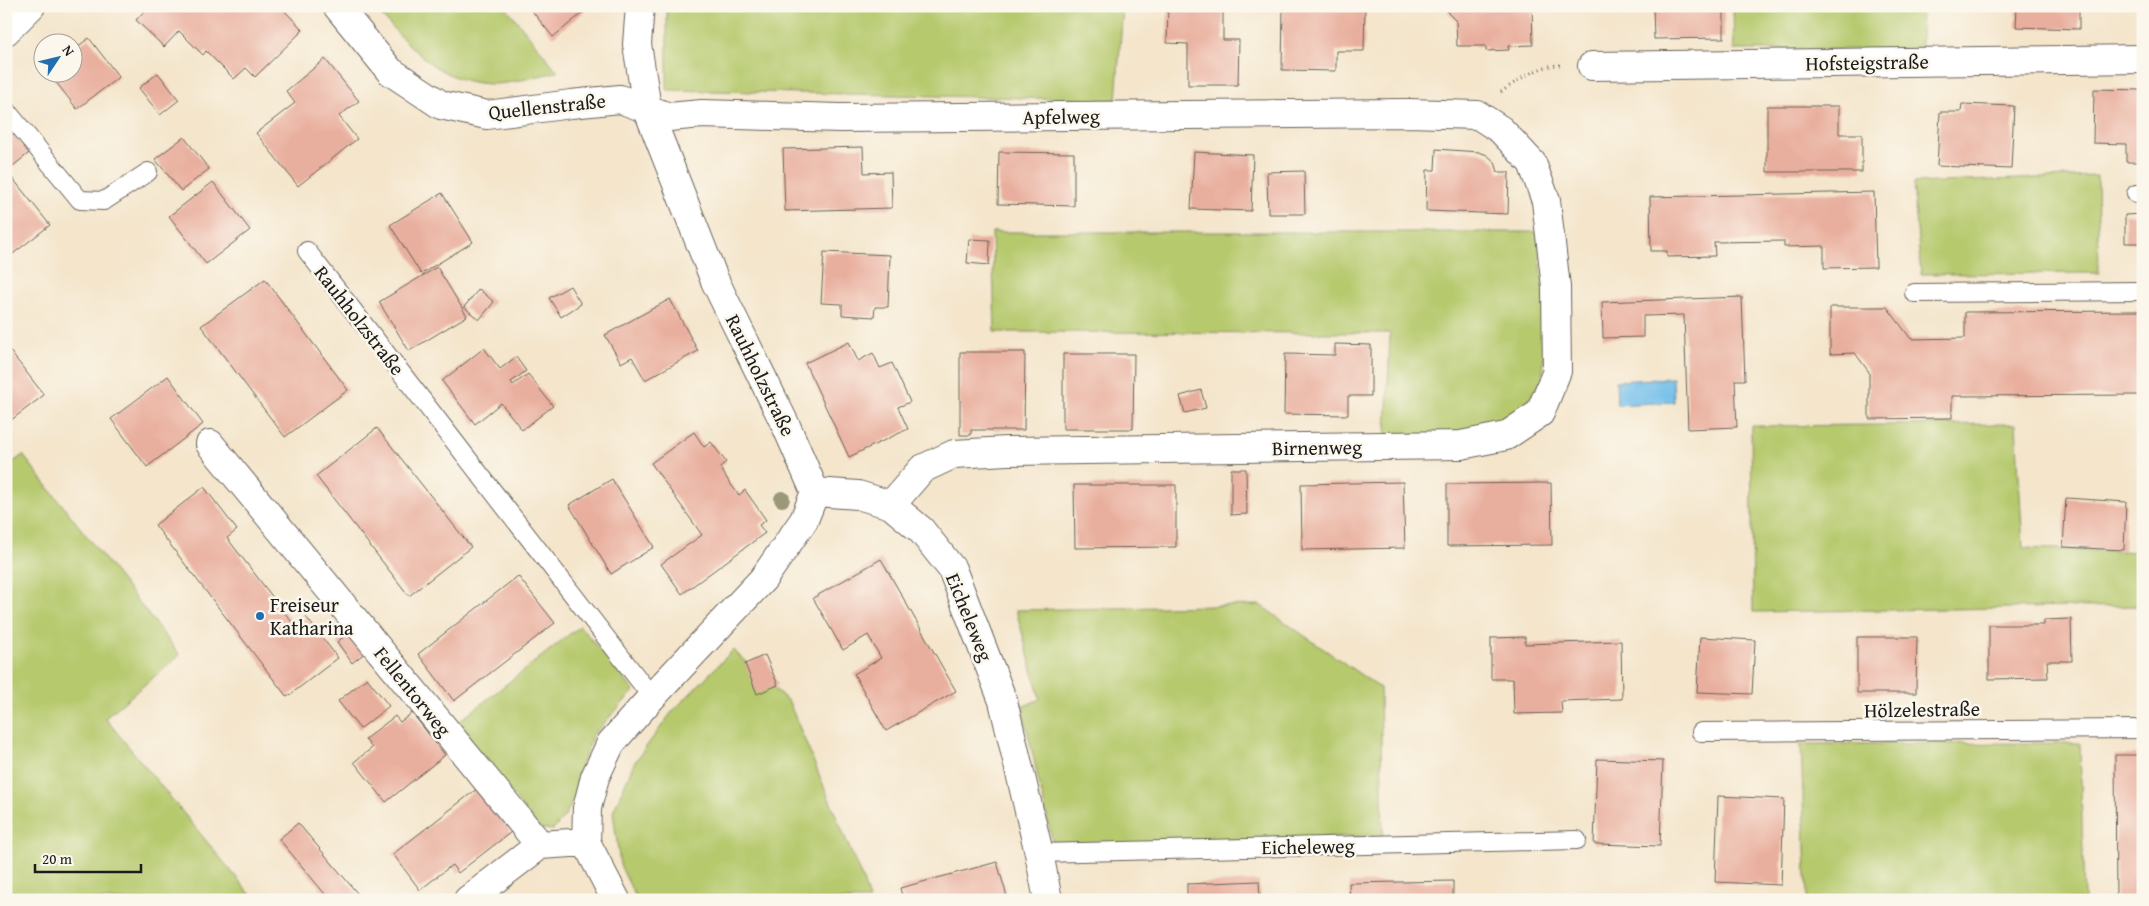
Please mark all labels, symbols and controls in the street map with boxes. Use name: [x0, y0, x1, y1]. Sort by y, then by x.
north arrow: [32, 32, 82, 82]
text: N: [58, 41, 80, 61]
street label: Hofsteigstraße: [1805, 46, 1929, 78]
street label: Quellenstraße: [487, 85, 607, 127]
street label: Apfelweg: [1022, 101, 1100, 131]
street label: Rauhholzstraße: [308, 259, 412, 381]
street label: Rauhholzstraße: [719, 309, 803, 441]
street label: Birnenweg: [1272, 432, 1362, 462]
street label: Eicheleweg: [939, 568, 1001, 666]
place label: Freiseur Katharina: [270, 590, 354, 642]
marker: Freiseur Katharina: [254, 610, 266, 622]
street label: Fellentorweg: [367, 640, 459, 742]
street label: Hölzelestraße: [1864, 693, 1980, 725]
street label: Eicheleweg: [1261, 831, 1355, 861]
scale bar: [35, 841, 141, 873]
text: 20 m: [42, 848, 73, 869]

